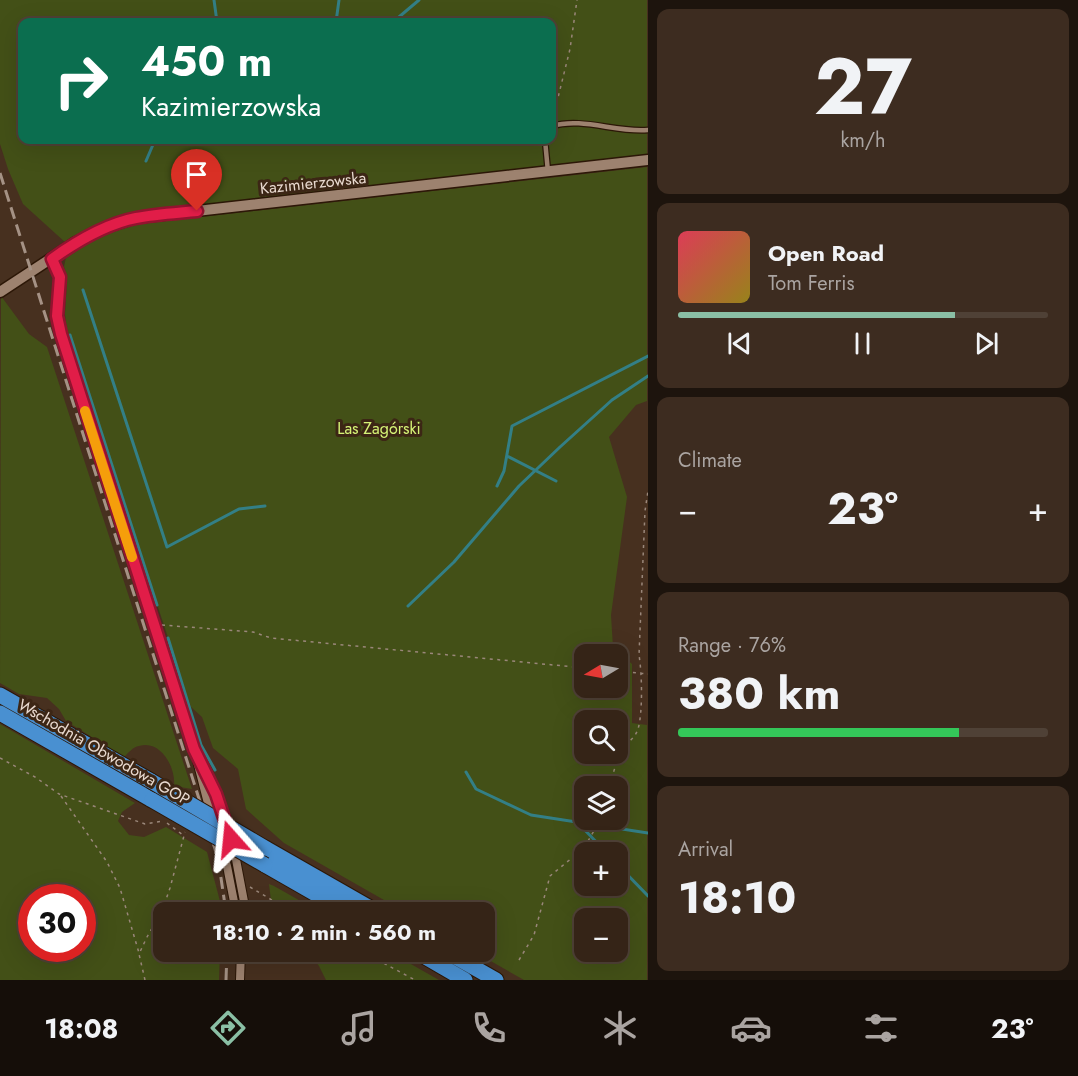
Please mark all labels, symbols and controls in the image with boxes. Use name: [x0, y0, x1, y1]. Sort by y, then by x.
text: 450 m: [141, 31, 272, 92]
text: 27: [814, 31, 912, 143]
icon: right: [42, 42, 120, 120]
text: Kazimierzowska: [141, 87, 321, 126]
text: km/h: [840, 126, 886, 155]
pin: [171, 149, 222, 211]
icon: arrive: [180, 158, 213, 191]
street label: Kazimierzowska: [259, 166, 367, 200]
text: Open Road: [768, 237, 884, 269]
text: Tom Ferris: [768, 269, 855, 298]
icon: previous: [723, 327, 756, 360]
icon: pause: [846, 327, 879, 360]
icon: next: [970, 327, 1003, 360]
park label: Las Zagórski: [337, 417, 421, 440]
text: Climate: [678, 446, 742, 475]
text: 23°: [827, 476, 898, 541]
text: −: [678, 486, 697, 533]
text: +: [1028, 486, 1048, 533]
text: Range · 76%: [678, 631, 786, 660]
north arrow: [574, 644, 628, 698]
map controls: [574, 644, 628, 962]
text: 380 km: [678, 661, 840, 726]
street label: Wschodnia Obwodowa GOP: [14, 693, 195, 811]
button: search: [574, 710, 628, 764]
button: layers: [574, 776, 628, 830]
position arrow: [199, 807, 263, 871]
text: Arrival: [678, 835, 733, 864]
button: +: [574, 842, 628, 896]
text: 18:10: [678, 865, 796, 930]
speed limit sign: 30: [18, 884, 96, 962]
button: −: [574, 908, 628, 962]
text: 18:10 · 2 min · 560 m: [212, 916, 436, 948]
icon: directions: [207, 1007, 249, 1049]
icon: music: [338, 1007, 380, 1049]
icon: phone: [468, 1007, 510, 1049]
icon: climate: [599, 1007, 641, 1049]
icon: car: [730, 1007, 772, 1049]
icon: filters: [860, 1007, 902, 1049]
text: 18:08: [44, 1009, 119, 1048]
text: 23°: [991, 1009, 1034, 1048]

